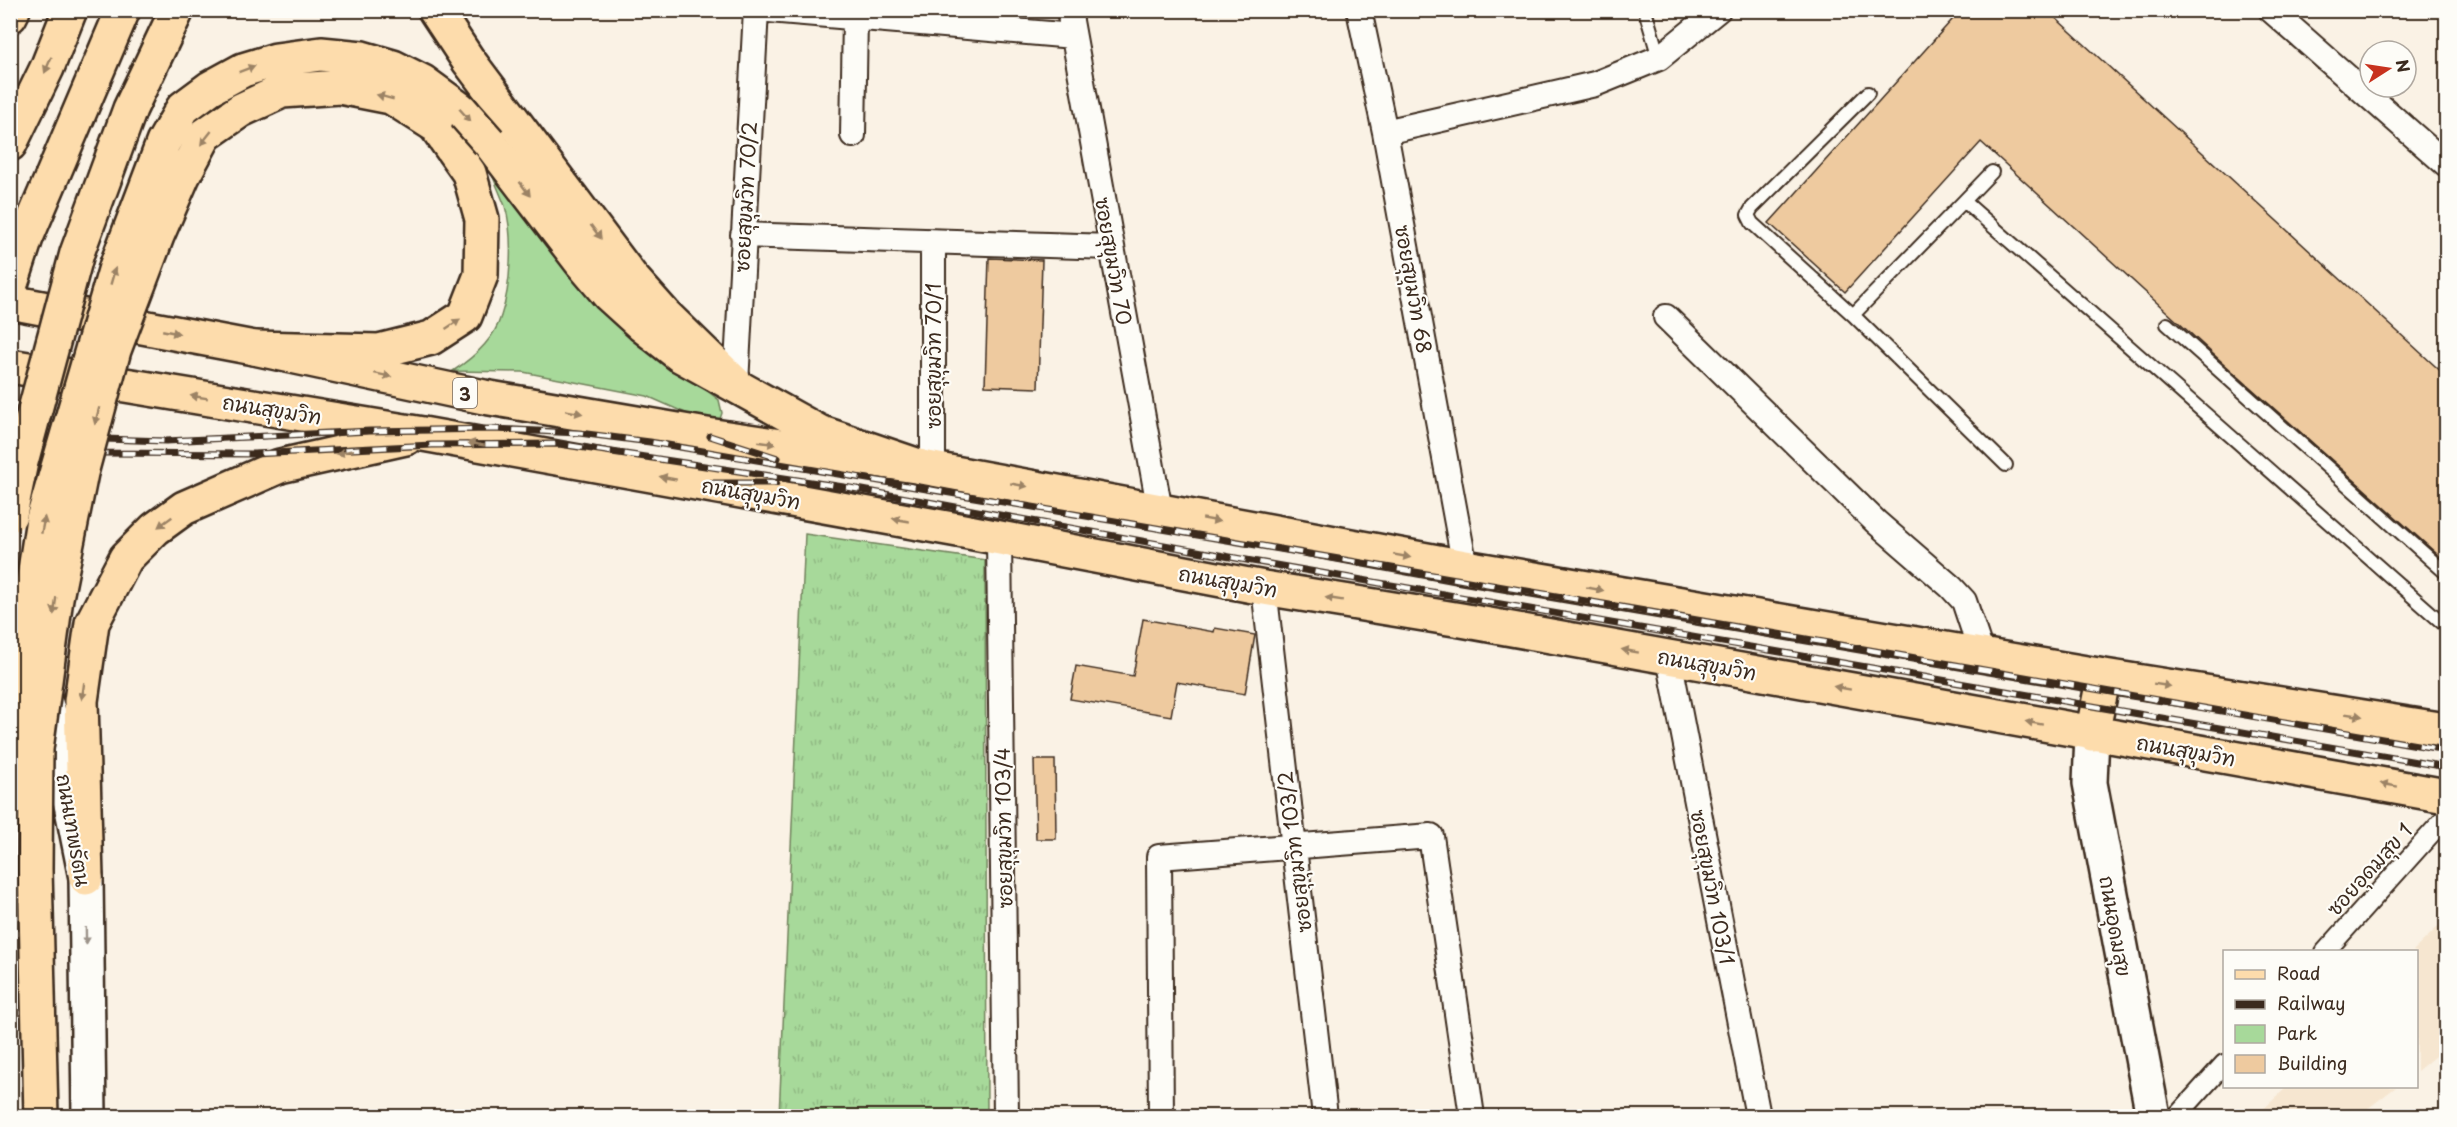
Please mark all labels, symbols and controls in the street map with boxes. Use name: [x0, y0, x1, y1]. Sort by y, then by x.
north arrow: [2358, 39, 2418, 99]
one-way arrow: [43, 56, 53, 74]
text: N: [2391, 57, 2417, 74]
one-way arrow: [238, 64, 256, 74]
one-way arrow: [376, 92, 394, 101]
one-way arrow: [458, 108, 472, 123]
street label: ซอยสุขุมวิท 70/2: [726, 121, 766, 273]
one-way arrow: [199, 130, 212, 146]
one-way arrow: [518, 181, 530, 196]
street label: ซอยสุขุมวิท 70: [1086, 195, 1140, 328]
street label: ซอยสุขุมวิท 68: [1386, 222, 1440, 356]
one-way arrow: [589, 225, 601, 240]
one-way arrow: [109, 267, 118, 285]
street label: ซอยสุขุมวิท 70/1: [918, 283, 950, 429]
one-way arrow: [445, 318, 462, 329]
one-way arrow: [162, 328, 181, 337]
one-way arrow: [374, 371, 392, 381]
road number: 3: [453, 378, 477, 408]
street label: ถนนสุขุมวิท: [220, 386, 324, 434]
one-way arrow: [190, 393, 209, 402]
one-way arrow: [91, 407, 101, 425]
one-way arrow: [565, 408, 584, 417]
one-way arrow: [466, 439, 485, 448]
one-way arrow: [757, 439, 776, 448]
one-way arrow: [336, 447, 355, 457]
street label: ถนนสุขุมวิท: [699, 470, 803, 518]
one-way arrow: [658, 473, 677, 482]
one-way arrow: [1009, 481, 1028, 490]
one-way arrow: [39, 515, 48, 534]
one-way arrow: [891, 515, 910, 524]
one-way arrow: [158, 516, 174, 528]
one-way arrow: [1201, 516, 1220, 525]
one-way arrow: [1393, 552, 1412, 561]
street label: ถนนสุขุมวิท: [1176, 558, 1280, 606]
one-way arrow: [1585, 585, 1604, 594]
one-way arrow: [1324, 595, 1343, 604]
one-way arrow: [51, 597, 60, 616]
street label: ถนนสุขุมวิท: [1655, 641, 1759, 689]
one-way arrow: [1620, 646, 1639, 655]
one-way arrow: [78, 681, 87, 700]
one-way arrow: [2152, 681, 2171, 690]
one-way arrow: [1833, 683, 1852, 692]
one-way arrow: [2345, 711, 2364, 720]
one-way arrow: [2024, 718, 2043, 727]
street label: ถนนสุขุมวิท: [2134, 727, 2238, 775]
street label: ซอยสุขุมวิท 103/4: [987, 747, 1021, 909]
street label: ซอยสุขุมวิท 103/2: [1269, 769, 1321, 934]
street label: ถนนเทพรัตน: [49, 771, 99, 889]
one-way arrow: [2379, 781, 2398, 790]
street label: ซอยสุขุมวิท 103/1: [1681, 807, 1743, 967]
street label: ซอยอุดมสุข 1: [2319, 816, 2420, 923]
street label: ถนนอุดมสุข: [2090, 873, 2140, 979]
one-way arrow: [82, 927, 91, 946]
legend: [2223, 950, 2418, 1088]
text: Road: [2277, 959, 2321, 986]
text: Railway: [2277, 989, 2345, 1016]
text: Park: [2277, 1019, 2317, 1046]
text: Building: [2277, 1049, 2347, 1076]

